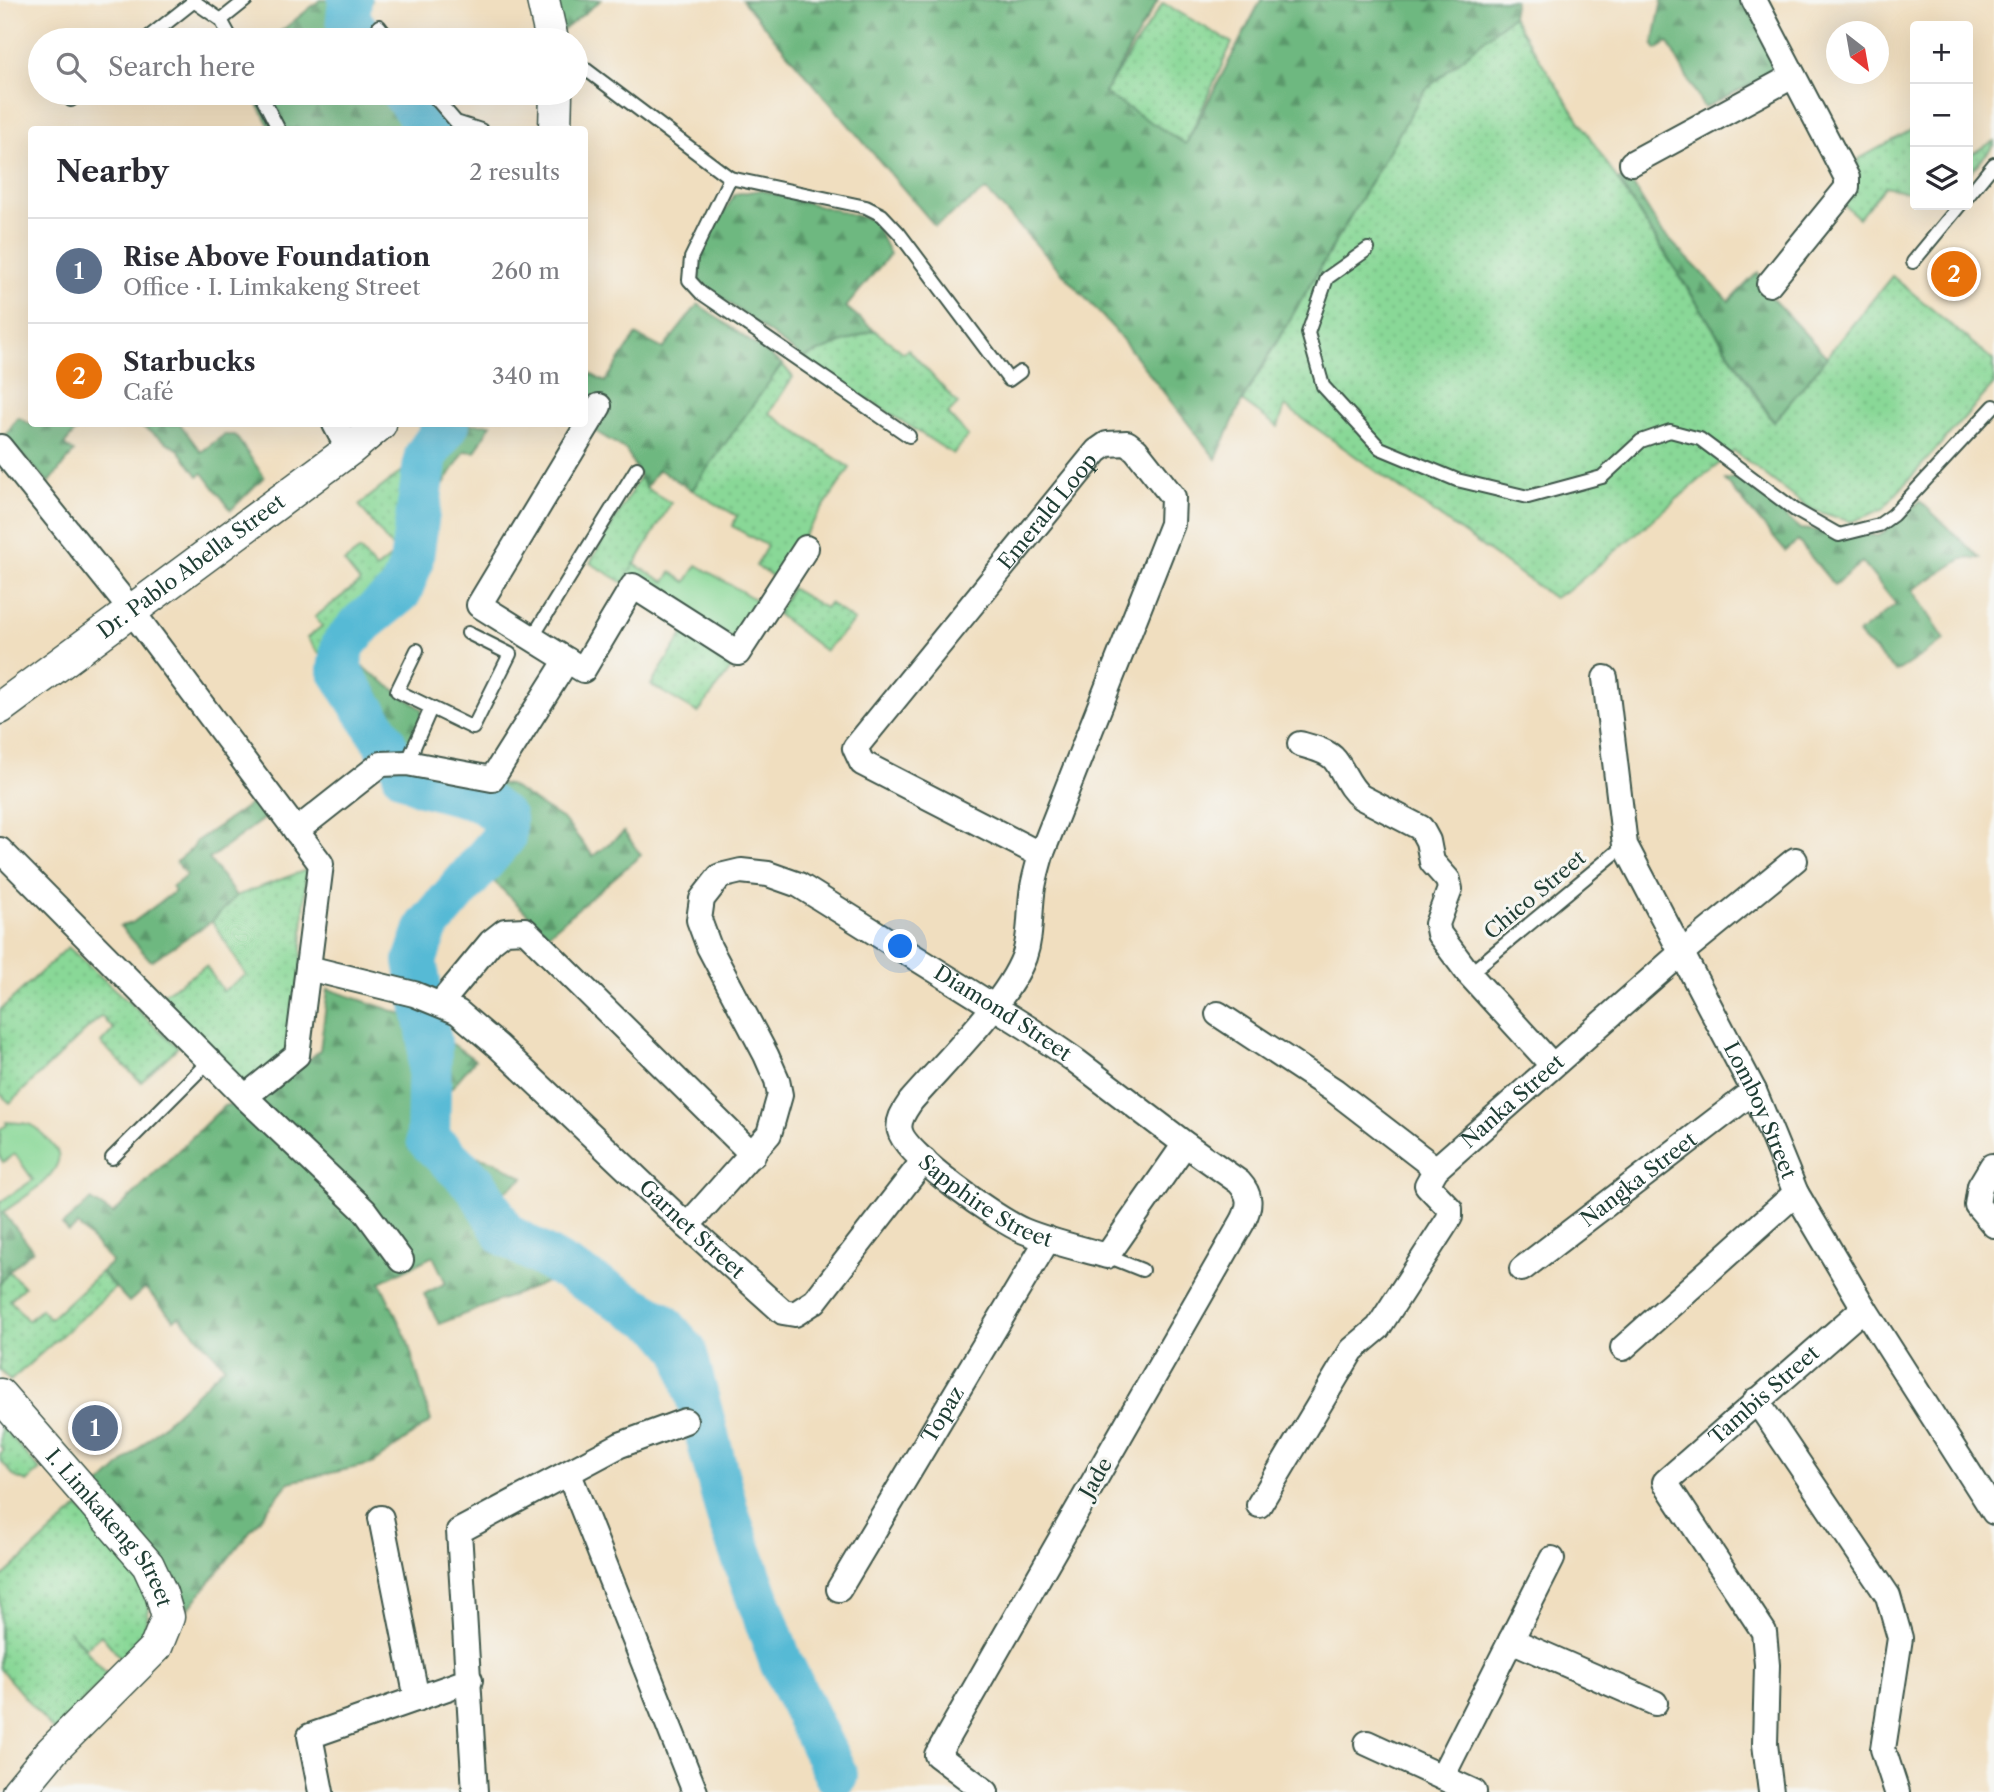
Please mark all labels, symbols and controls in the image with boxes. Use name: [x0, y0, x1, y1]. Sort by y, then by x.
north arrow: [1826, 21, 1889, 84]
map controls: [1910, 21, 1973, 210]
button: +: [1910, 21, 1973, 84]
search box: [28, 28, 588, 105]
icon: search: [52, 48, 90, 86]
text: Search here: [108, 51, 255, 83]
button: −: [1910, 84, 1973, 147]
button: layers: [1910, 147, 1973, 210]
text: Nearby: [56, 153, 169, 190]
text: 2 results: [469, 158, 560, 186]
text: Rise Above Foundation: [123, 241, 430, 273]
pin: 2: [1931, 248, 1977, 300]
text: 1: [74, 257, 84, 285]
text: 260 m: [491, 257, 560, 285]
text: Office · I. Limkakeng Street: [123, 273, 420, 301]
text: Starbucks: [123, 346, 256, 378]
text: 2: [72, 362, 86, 390]
text: 340 m: [492, 362, 560, 390]
text: Café: [123, 378, 174, 406]
street label: Emerald Loop: [993, 448, 1102, 574]
street label: Dr. Pablo Abella Street: [93, 488, 290, 643]
street label: Chico Street: [1479, 845, 1591, 944]
your location: [883, 929, 917, 963]
street label: Diamond Street: [930, 960, 1077, 1066]
street label: Lomboy Street: [1718, 1037, 1802, 1183]
street label: Nanka Street: [1456, 1049, 1569, 1153]
street label: Nangka Street: [1575, 1126, 1702, 1232]
street label: Sapphire Street: [914, 1149, 1056, 1252]
street label: Garnet Street: [634, 1174, 750, 1284]
street label: Tambis Street: [1704, 1340, 1824, 1450]
street label: Topaz: [916, 1382, 969, 1447]
pin: 1: [72, 1402, 118, 1454]
street label: I. Limkakeng Street: [41, 1444, 177, 1610]
street label: Jade: [1073, 1453, 1117, 1505]

